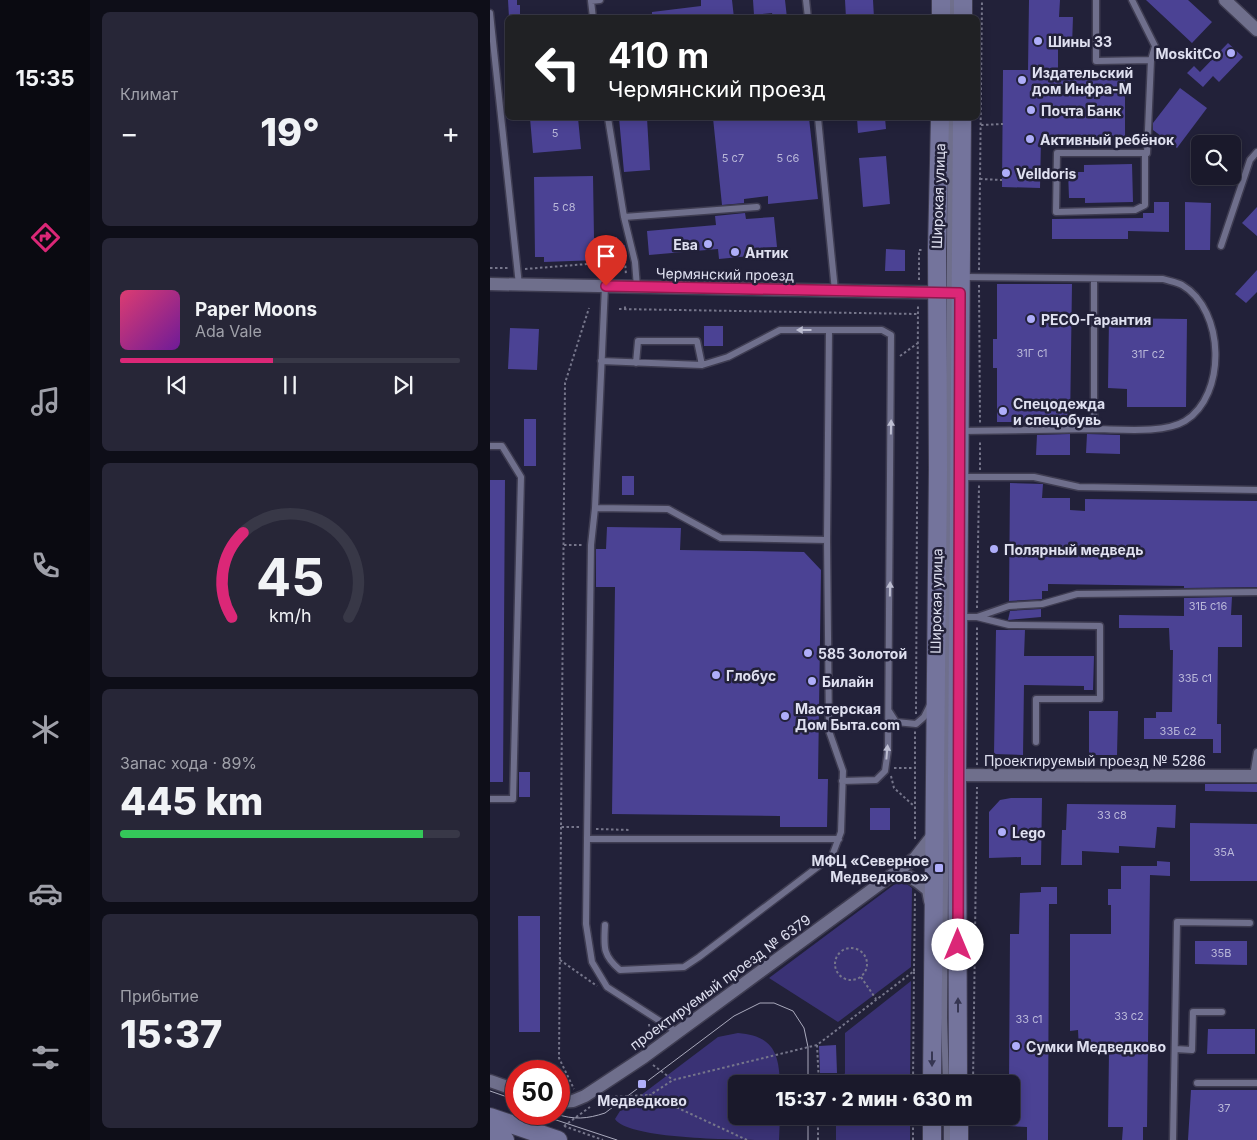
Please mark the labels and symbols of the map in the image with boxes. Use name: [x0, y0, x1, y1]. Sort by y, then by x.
place label: Шины 33: [1048, 33, 1112, 50]
marker: Шины 33: [1032, 35, 1044, 47]
place label: MoskitCo: [1156, 45, 1221, 62]
marker: MoskitCo: [1225, 47, 1237, 59]
place label: Издательский дом Инфра-М: [1032, 64, 1133, 97]
marker: Издательский дом Инфра-М: [1016, 74, 1028, 86]
place label: Почта Банк: [1041, 102, 1122, 119]
marker: Почта Банк: [1025, 104, 1037, 116]
house number: 5: [552, 126, 559, 140]
place label: Активный ребёнок: [1040, 131, 1175, 148]
marker: Активный ребёнок: [1024, 133, 1036, 145]
street label: Широкая улица: [928, 143, 948, 249]
house number: 5 с7: [722, 151, 744, 165]
house number: 5 с6: [777, 151, 800, 165]
place label: Velldoris: [1016, 165, 1077, 182]
marker: Velldoris: [1000, 167, 1012, 179]
house number: 5 с8: [553, 200, 576, 214]
pin: [585, 235, 627, 286]
place label: Ева: [673, 236, 698, 253]
marker: Ева: [702, 238, 714, 250]
place label: Антик: [745, 244, 789, 261]
marker: Антик: [729, 246, 741, 258]
street label: Чермянский проезд: [656, 264, 795, 284]
place label: РЕСО-Гарантия: [1041, 311, 1151, 328]
marker: РЕСО-Гарантия: [1025, 313, 1037, 325]
one-way arrow: [796, 326, 812, 334]
house number: 31Г с1: [1016, 346, 1048, 360]
house number: 31Г с2: [1131, 347, 1165, 361]
place label: Спецодежда и спецобувь: [1013, 395, 1105, 428]
marker: Спецодежда и спецобувь: [997, 405, 1009, 417]
one-way arrow: [888, 419, 896, 435]
place label: Полярный медведь: [1004, 541, 1144, 558]
marker: Полярный медведь: [988, 543, 1000, 555]
street label: Широкая улица: [927, 548, 945, 654]
one-way arrow: [886, 581, 894, 597]
house number: 31Б с16: [1189, 599, 1228, 613]
place label: 585 Золотой: [818, 645, 907, 662]
marker: 585 Золотой: [802, 647, 814, 659]
place label: Глобус: [726, 667, 776, 684]
marker: Глобус: [710, 669, 722, 681]
house number: 33Б с1: [1178, 671, 1212, 685]
place label: Билайн: [822, 673, 874, 690]
marker: Билайн: [806, 675, 818, 687]
place label: Мастерская Дом Быта.com: [795, 700, 900, 733]
marker: Мастерская Дом Быта.com: [779, 710, 791, 722]
house number: 33Б с2: [1160, 724, 1196, 738]
one-way arrow: [883, 743, 891, 759]
street label: Проектируемый проезд № 5286: [984, 752, 1206, 769]
house number: 33 с8: [1097, 808, 1127, 822]
place label: Lego: [1012, 824, 1046, 841]
marker: Lego: [996, 826, 1008, 838]
house number: 35А: [1213, 845, 1235, 859]
place label: МФЦ «Северное Медведково»: [811, 852, 929, 885]
marker: МФЦ «Северное Медведково»: [933, 862, 945, 874]
street label: проектируемый проезд № 6379: [626, 911, 814, 1053]
position arrow: [931, 918, 983, 970]
house number: 35В: [1211, 946, 1231, 960]
one-way arrow: [954, 997, 962, 1013]
house number: 33 с2: [1114, 1009, 1144, 1023]
house number: 33 с1: [1015, 1012, 1043, 1026]
place label: Сумки Медведково: [1026, 1038, 1166, 1055]
marker: Сумки Медведково: [1010, 1040, 1022, 1052]
one-way arrow: [928, 1051, 936, 1067]
speed limit sign: 50: [505, 1060, 570, 1125]
marker: Медведково: [636, 1078, 648, 1090]
place label: Медведково: [597, 1092, 687, 1109]
house number: 37: [1217, 1101, 1231, 1115]

